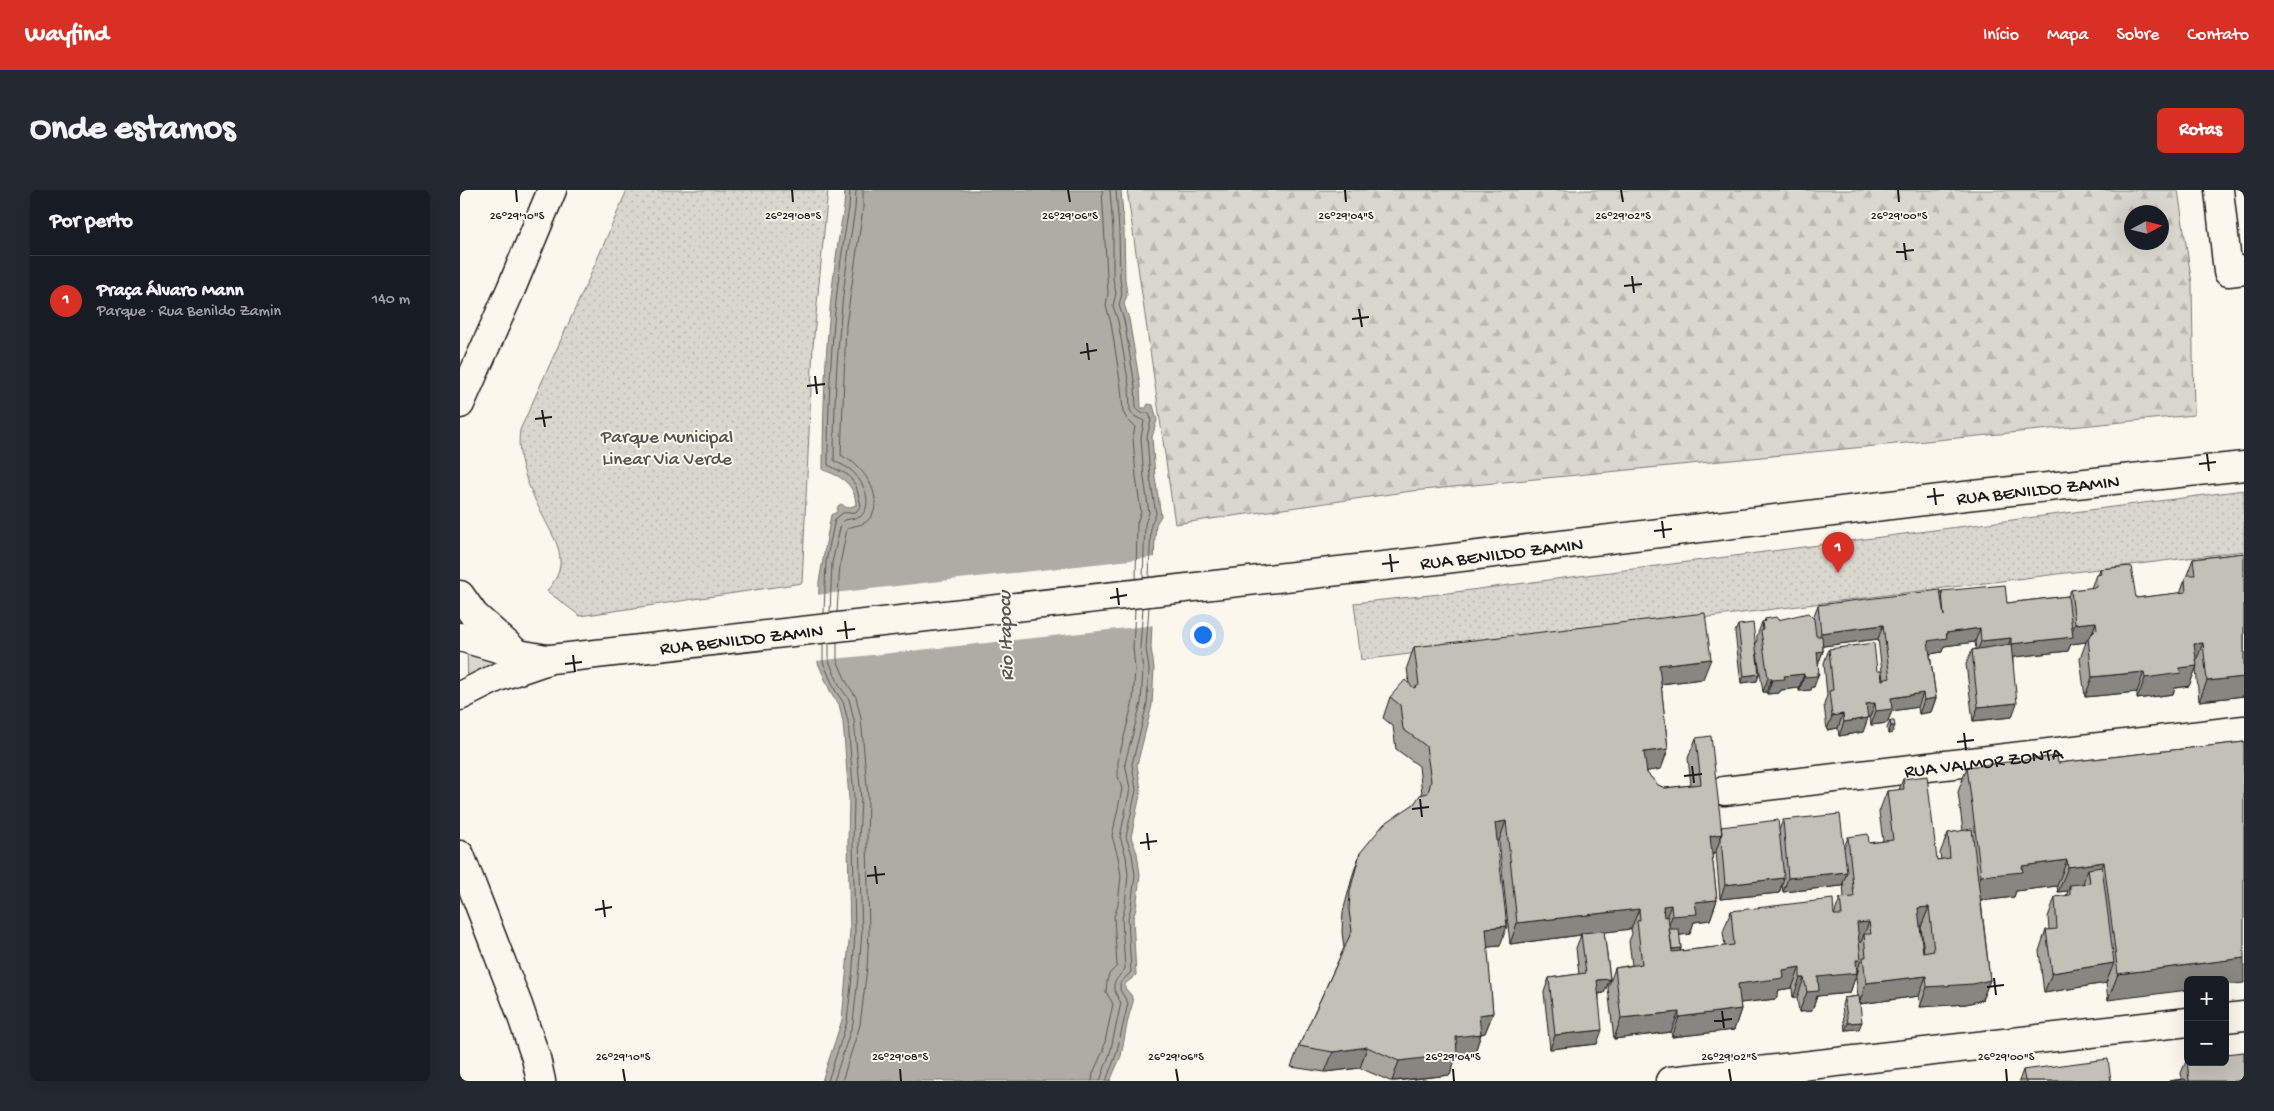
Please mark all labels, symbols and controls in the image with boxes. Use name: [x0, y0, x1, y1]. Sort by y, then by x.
text: Wayfind: [25, 21, 109, 50]
text: Início: [1983, 25, 2019, 46]
text: Mapa: [2047, 25, 2088, 46]
text: Sobre: [2116, 25, 2159, 46]
text: Contato: [2187, 25, 2249, 46]
button: Rotas: [2157, 108, 2244, 153]
text: Onde estamos: [30, 110, 235, 151]
north arrow: [2124, 205, 2169, 250]
text: Por perto: [50, 210, 133, 235]
text: 26°29'10"S: [490, 210, 545, 224]
text: 26°29'08"S: [765, 210, 822, 224]
text: 26°29'06"S: [1042, 210, 1098, 224]
text: 26°29'04"S: [1318, 210, 1374, 224]
text: 26°29'02"S: [1595, 210, 1651, 224]
text: 26°29'00"S: [1871, 210, 1928, 224]
text: Praça Álvaro Mann: [97, 280, 243, 303]
text: 1: [63, 291, 69, 310]
text: 140 m: [372, 291, 410, 310]
text: Parque · Rua Benildo Zamin: [97, 303, 281, 322]
park label: Parque Municipal Linear Via Verde: [600, 427, 733, 472]
street label: RUA BENILDO ZAMIN: [1955, 471, 2121, 512]
pin: 1: [1822, 532, 1854, 573]
street label: RUA BENILDO ZAMIN: [1419, 534, 1585, 577]
water label: Rio Itapocu: [994, 589, 1021, 681]
street label: RUA BENILDO ZAMIN: [659, 621, 825, 662]
your location: [1190, 622, 1216, 648]
street label: RUA VALMOR ZONTA: [1903, 743, 2066, 785]
map controls: [2184, 976, 2229, 1066]
button: +: [2184, 976, 2229, 1021]
button: −: [2184, 1021, 2229, 1066]
text: 26°29'10"S: [596, 1051, 651, 1065]
text: 26°29'08"S: [872, 1051, 929, 1065]
text: 26°29'06"S: [1148, 1051, 1204, 1065]
text: 26°29'04"S: [1425, 1051, 1481, 1065]
text: 26°29'02"S: [1701, 1051, 1757, 1065]
text: 26°29'00"S: [1978, 1051, 2035, 1065]

